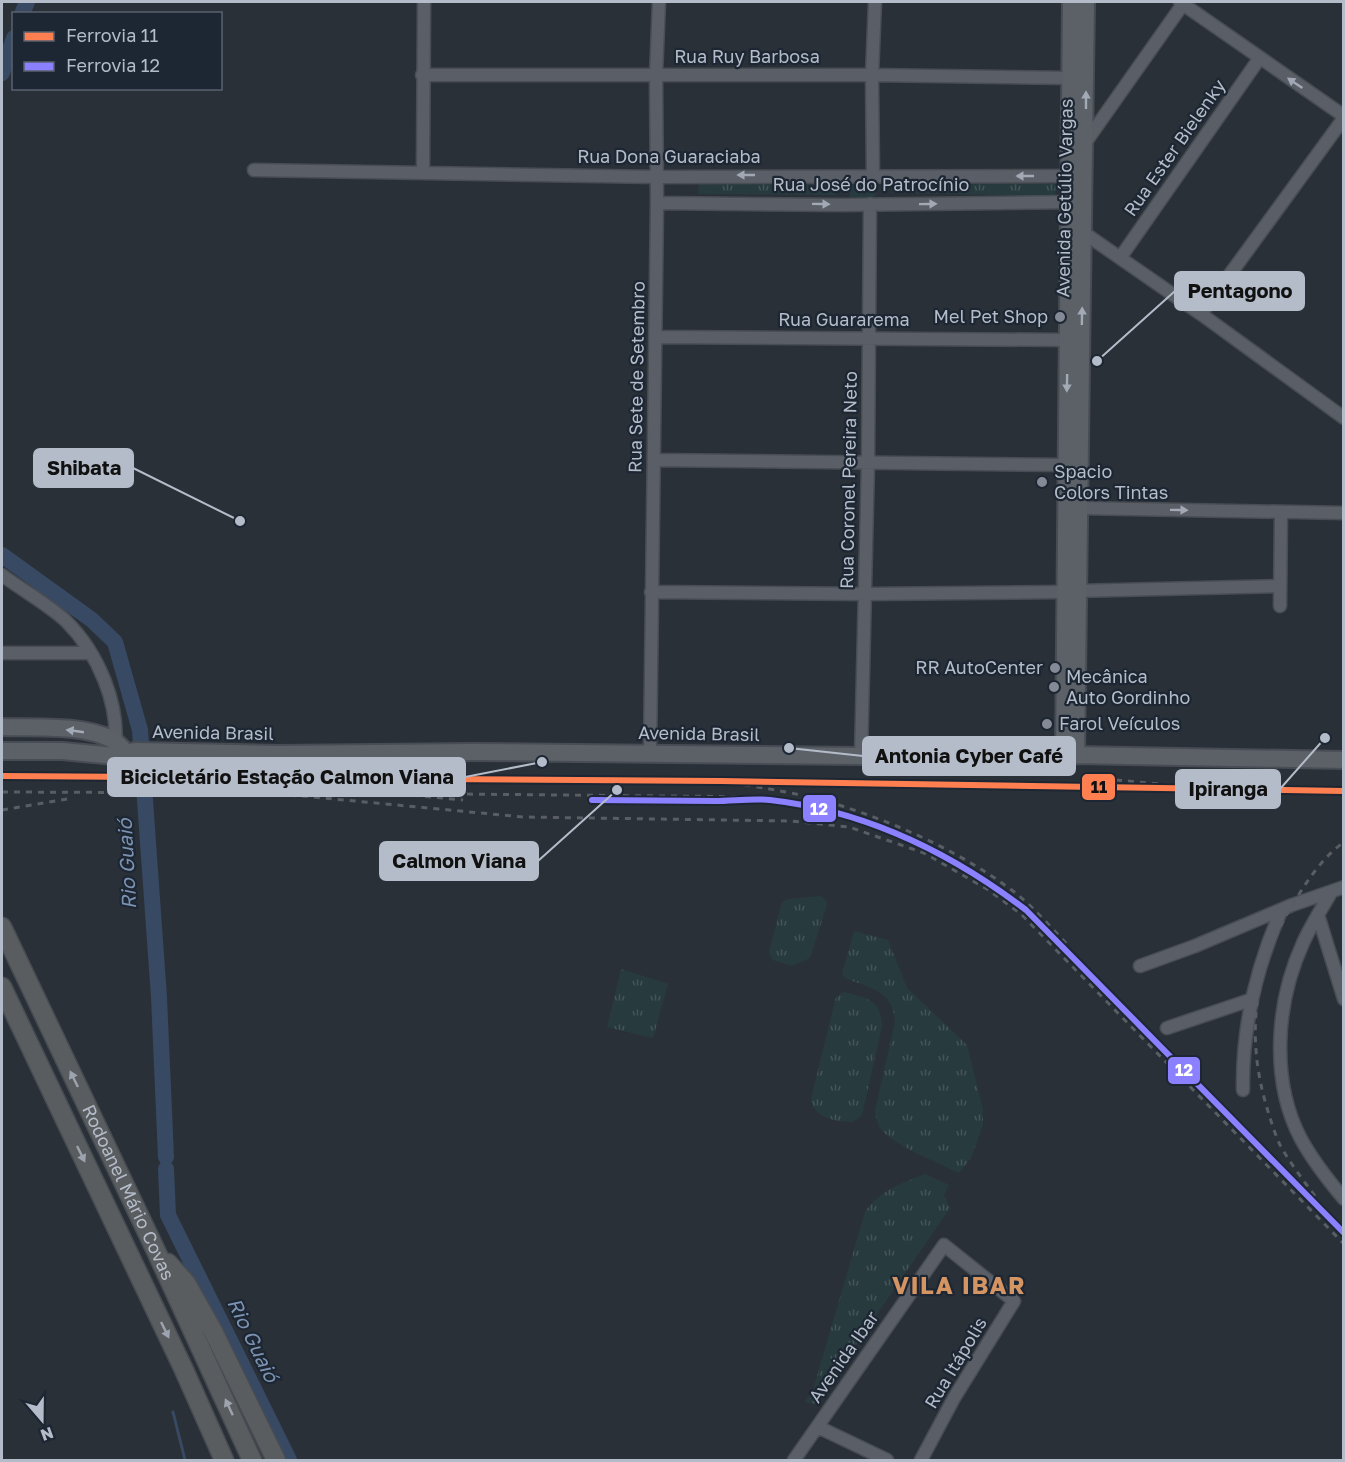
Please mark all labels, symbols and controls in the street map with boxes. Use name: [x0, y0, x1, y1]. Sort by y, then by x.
legend: [12, 12, 222, 90]
text: Ferrovia 11: [66, 24, 159, 46]
street label: Rua Ruy Barbosa: [674, 45, 820, 67]
text: Ferrovia 12: [66, 54, 160, 76]
street label: Rua Ester Bielenky: [1119, 75, 1230, 220]
one-way arrow: [1287, 78, 1303, 89]
one-way arrow: [1081, 90, 1091, 109]
street label: Avenida Getúlio Vargas: [1051, 98, 1077, 297]
street label: Rua Dona Guaraciaba: [577, 145, 761, 167]
one-way arrow: [737, 171, 756, 180]
one-way arrow: [1016, 171, 1035, 181]
street label: Rua José do Patrocínio: [773, 173, 969, 195]
one-way arrow: [811, 199, 830, 209]
one-way arrow: [919, 199, 938, 209]
callout: Pentagono: [1175, 272, 1304, 310]
text: Pentagono: [1187, 278, 1293, 302]
street label: Rua Sete de Setembro: [623, 281, 649, 473]
place label: Mel Pet Shop: [934, 305, 1048, 327]
one-way arrow: [1077, 306, 1087, 325]
street label: Rua Guararema: [778, 308, 910, 330]
marker: Mel Pet Shop: [1053, 310, 1067, 324]
street label: Rua Coronel Pereira Neto: [835, 371, 861, 589]
one-way arrow: [1062, 374, 1072, 393]
callout: Shibata: [34, 449, 133, 487]
text: Shibata: [47, 455, 121, 479]
place label: Spacio Colors Tintas: [1054, 460, 1168, 503]
marker: Spacio Colors Tintas: [1035, 475, 1049, 489]
one-way arrow: [1170, 506, 1189, 515]
place label: RR AutoCenter: [915, 656, 1043, 678]
marker: RR AutoCenter: [1048, 661, 1062, 675]
place label: Mecânica Auto Gordinho: [1066, 665, 1190, 708]
marker: Mecânica Auto Gordinho: [1047, 680, 1061, 694]
place label: Farol Veículos: [1059, 712, 1180, 734]
marker: Farol Veículos: [1040, 717, 1054, 731]
street label: Avenida Brasil: [152, 720, 274, 744]
street label: Avenida Brasil: [638, 721, 760, 745]
one-way arrow: [65, 726, 84, 735]
callout: Antonia Cyber Café: [863, 737, 1075, 775]
text: Antonia Cyber Café: [875, 743, 1063, 767]
callout: Bicicletário Estação Calmon Viana: [108, 758, 465, 796]
text: Bicicletário Estação Calmon Viana: [120, 764, 454, 788]
callout: Ipiranga: [1176, 770, 1280, 808]
line badge: 11: [1081, 773, 1116, 801]
text: Ipiranga: [1188, 776, 1268, 800]
text: 11: [1091, 777, 1107, 797]
line badge: 12: [802, 794, 837, 823]
text: 12: [810, 799, 828, 819]
water label: Rio Guaió: [112, 816, 140, 910]
callout: Calmon Viana: [380, 842, 538, 880]
text: Calmon Viana: [392, 848, 526, 872]
line badge: 12: [1167, 1056, 1201, 1085]
text: 12: [1175, 1060, 1193, 1080]
one-way arrow: [69, 1070, 78, 1087]
street label: Rodoanel Mário Covas: [78, 1101, 180, 1283]
one-way arrow: [76, 1145, 85, 1162]
district label: VILA IBAR: [892, 1270, 1026, 1299]
water label: Rio Guaió: [223, 1293, 285, 1387]
street label: Avenida Ibar: [804, 1306, 883, 1406]
street label: Rua Itápolis: [919, 1313, 991, 1412]
one-way arrow: [160, 1321, 170, 1338]
north arrow: [12, 1390, 72, 1450]
one-way arrow: [224, 1398, 233, 1415]
text: N: [38, 1423, 56, 1446]

